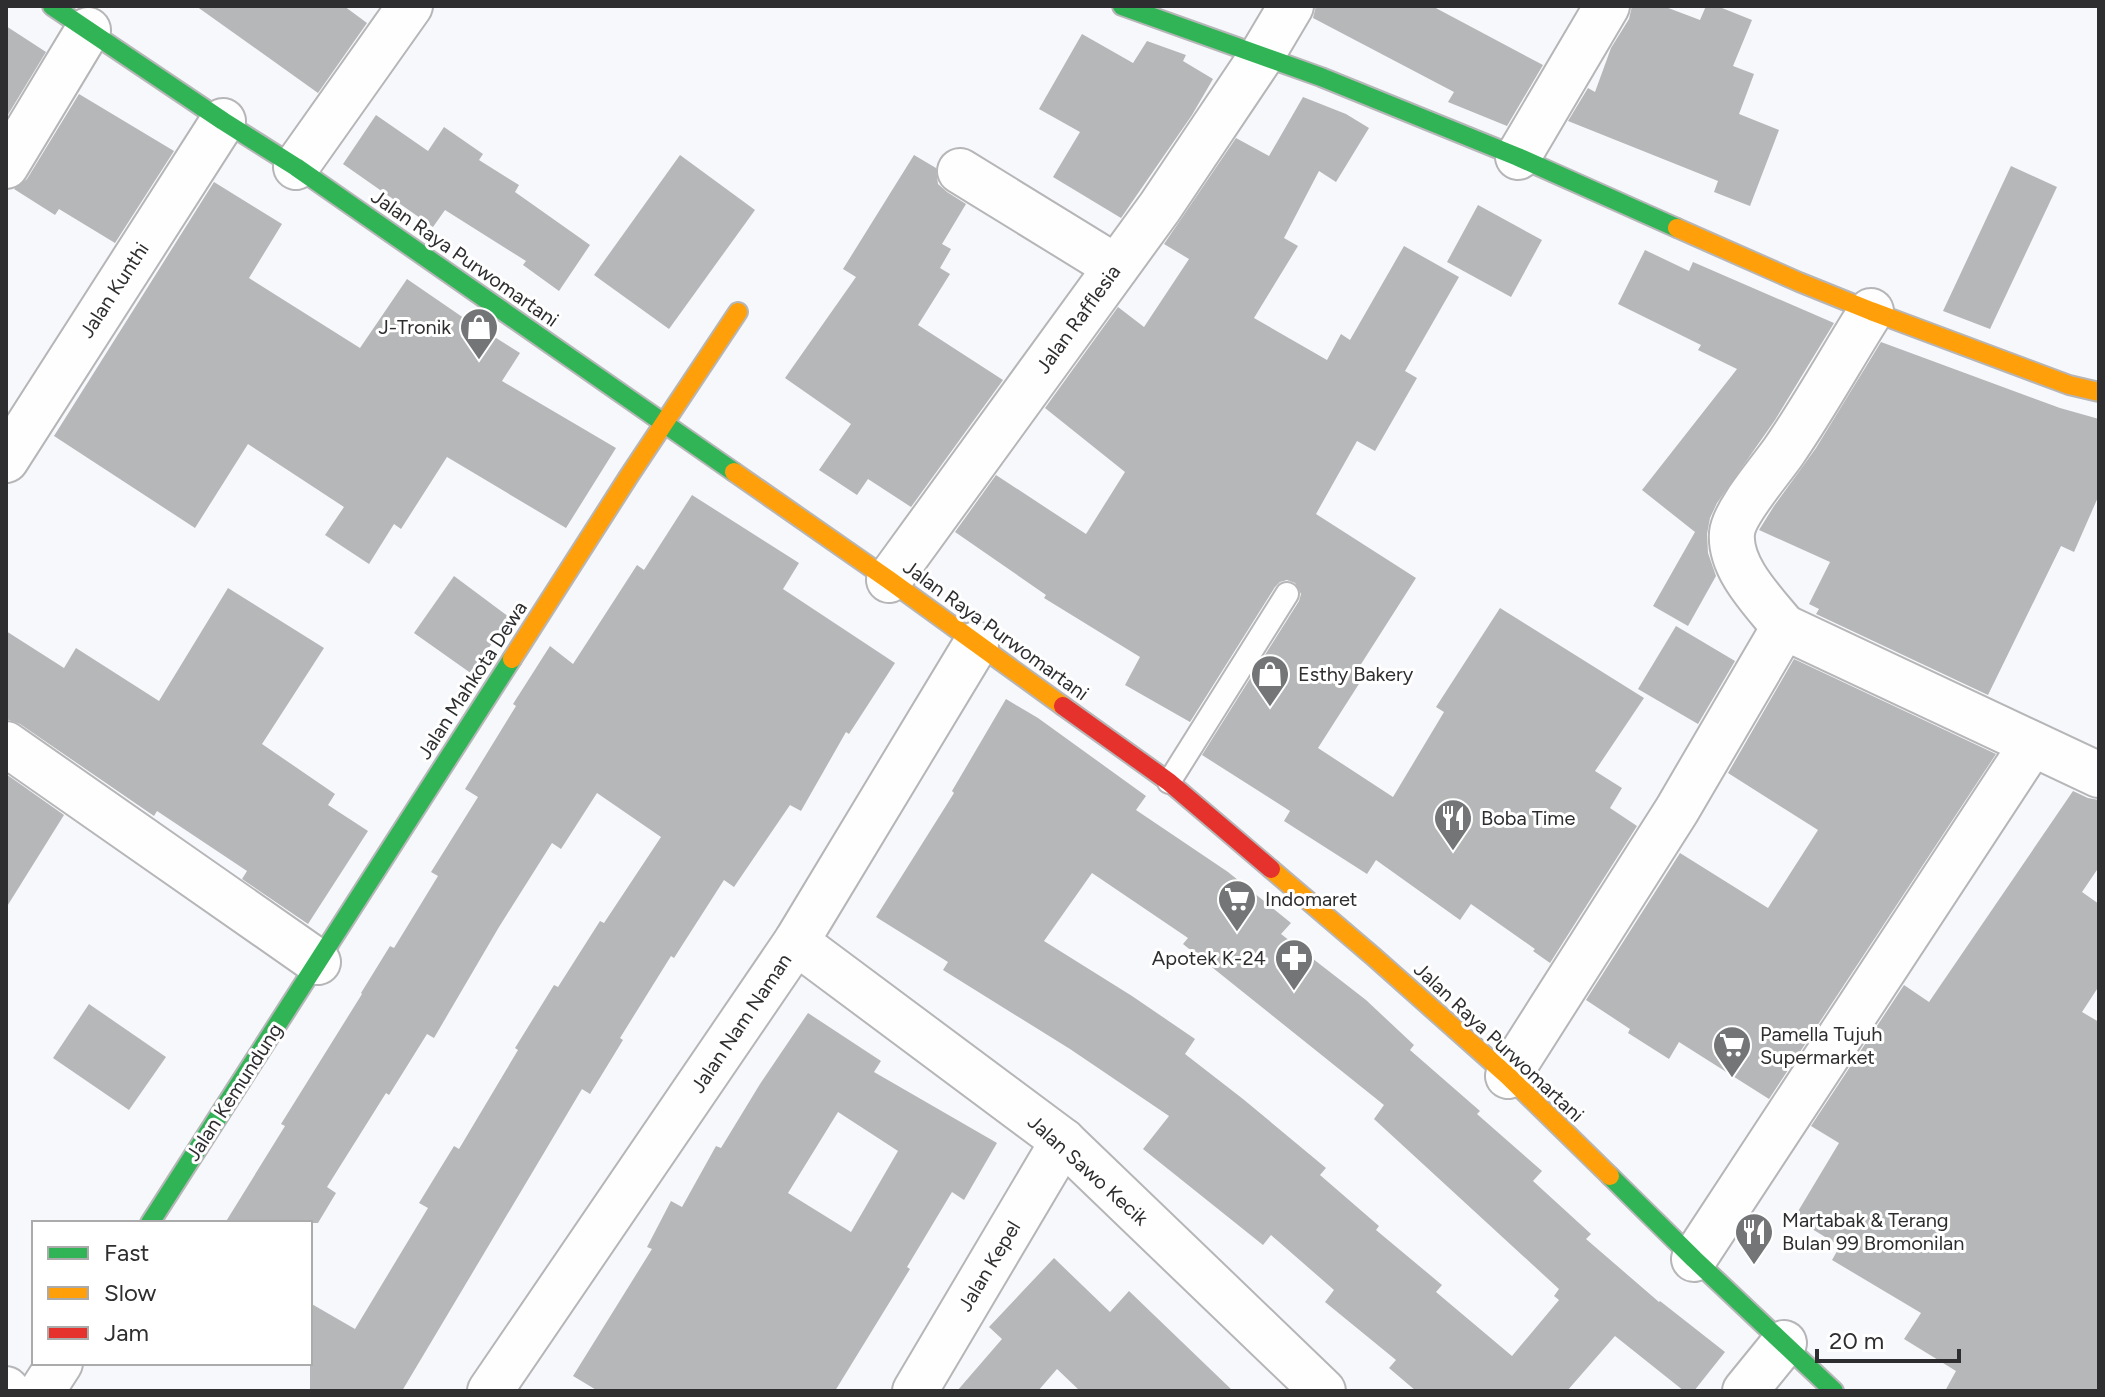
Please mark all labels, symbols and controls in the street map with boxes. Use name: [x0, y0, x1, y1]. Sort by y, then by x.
street label: Jalan Raya Purwomartani: [367, 184, 563, 332]
street label: Jalan Kunthi: [74, 238, 154, 342]
street label: Jalan Rafflesia: [1031, 260, 1125, 378]
shop icon: J-Tronik: [458, 306, 500, 361]
place label: J-Tronik: [378, 315, 451, 339]
street label: Jalan Raya Purwomartani: [899, 555, 1093, 705]
street label: Jalan Mahkota Dewa: [412, 597, 532, 763]
shop icon: Esthy Bakery: [1249, 653, 1291, 708]
place label: Esthy Bakery: [1298, 662, 1414, 686]
restaurant icon: Boba Time: [1432, 797, 1474, 852]
place label: Boba Time: [1481, 806, 1575, 830]
supermarket icon: Indomaret: [1216, 878, 1258, 933]
place label: Indomaret: [1265, 887, 1357, 911]
pharmacy icon: Apotek K-24: [1273, 937, 1315, 992]
place label: Apotek K-24: [1152, 946, 1266, 970]
street label: Jalan Nam Naman: [686, 949, 796, 1097]
street label: Jalan Raya Purwomartani: [1409, 957, 1589, 1127]
street label: Jalan Kemundung: [181, 1019, 287, 1165]
place label: Pamella Tujuh Supermarket: [1760, 1022, 1882, 1069]
supermarket icon: Pamella Tujuh Supermarket: [1711, 1024, 1753, 1079]
street label: Jalan Sawo Kecik: [1023, 1110, 1153, 1231]
place label: Martabak & Terang Bulan 99 Bromonilan: [1782, 1208, 1964, 1255]
restaurant icon: Martabak & Terang Bulan 99 Bromonilan: [1733, 1211, 1775, 1266]
street label: Jalan Kepel: [953, 1216, 1025, 1316]
legend: [32, 1221, 312, 1365]
text: Fast: [104, 1238, 149, 1267]
text: Slow: [104, 1278, 157, 1307]
scale bar: [1817, 1313, 1959, 1363]
text: Jam: [104, 1318, 149, 1347]
text: 20 m: [1829, 1326, 1884, 1355]

